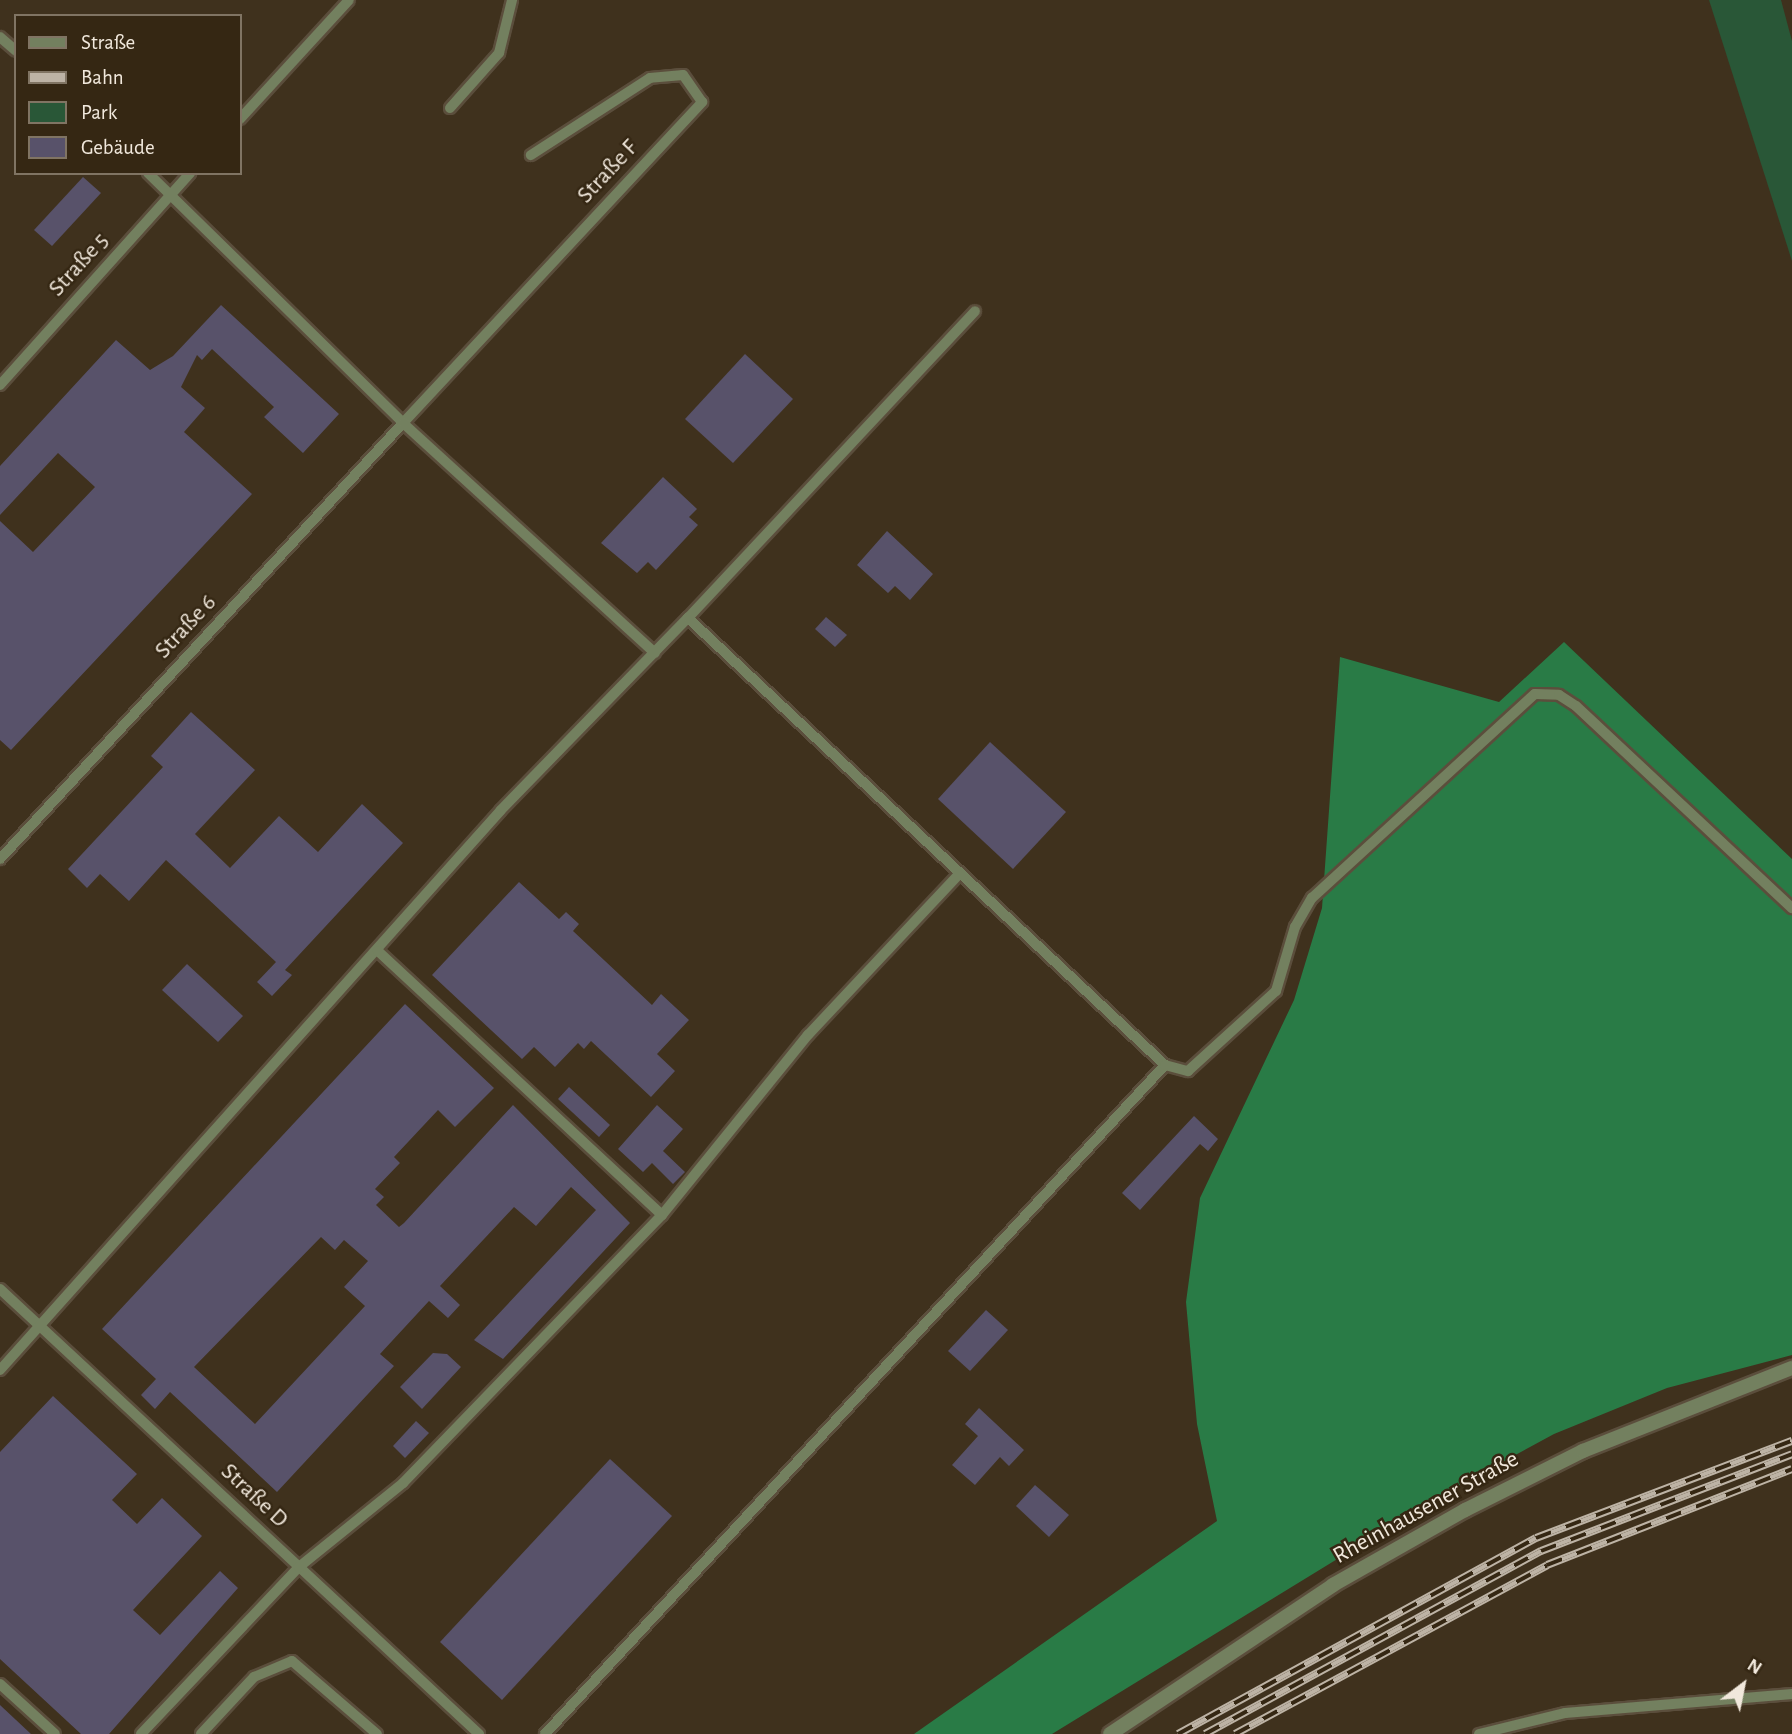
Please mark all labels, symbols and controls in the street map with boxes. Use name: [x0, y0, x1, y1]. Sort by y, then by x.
legend: [14, 14, 242, 175]
text: Straße: [81, 32, 135, 53]
text: Bahn: [81, 67, 124, 88]
text: Park: [81, 102, 117, 123]
street label: Straße F: [571, 134, 645, 210]
text: Gebäude: [81, 137, 155, 158]
street label: Straße 5: [43, 227, 115, 303]
street label: Straße 6: [149, 589, 223, 665]
street label: Rheinhausener Straße: [1328, 1445, 1524, 1571]
street label: Straße D: [214, 1458, 294, 1534]
north arrow: [1708, 1650, 1778, 1720]
text: N: [1744, 1655, 1765, 1678]

